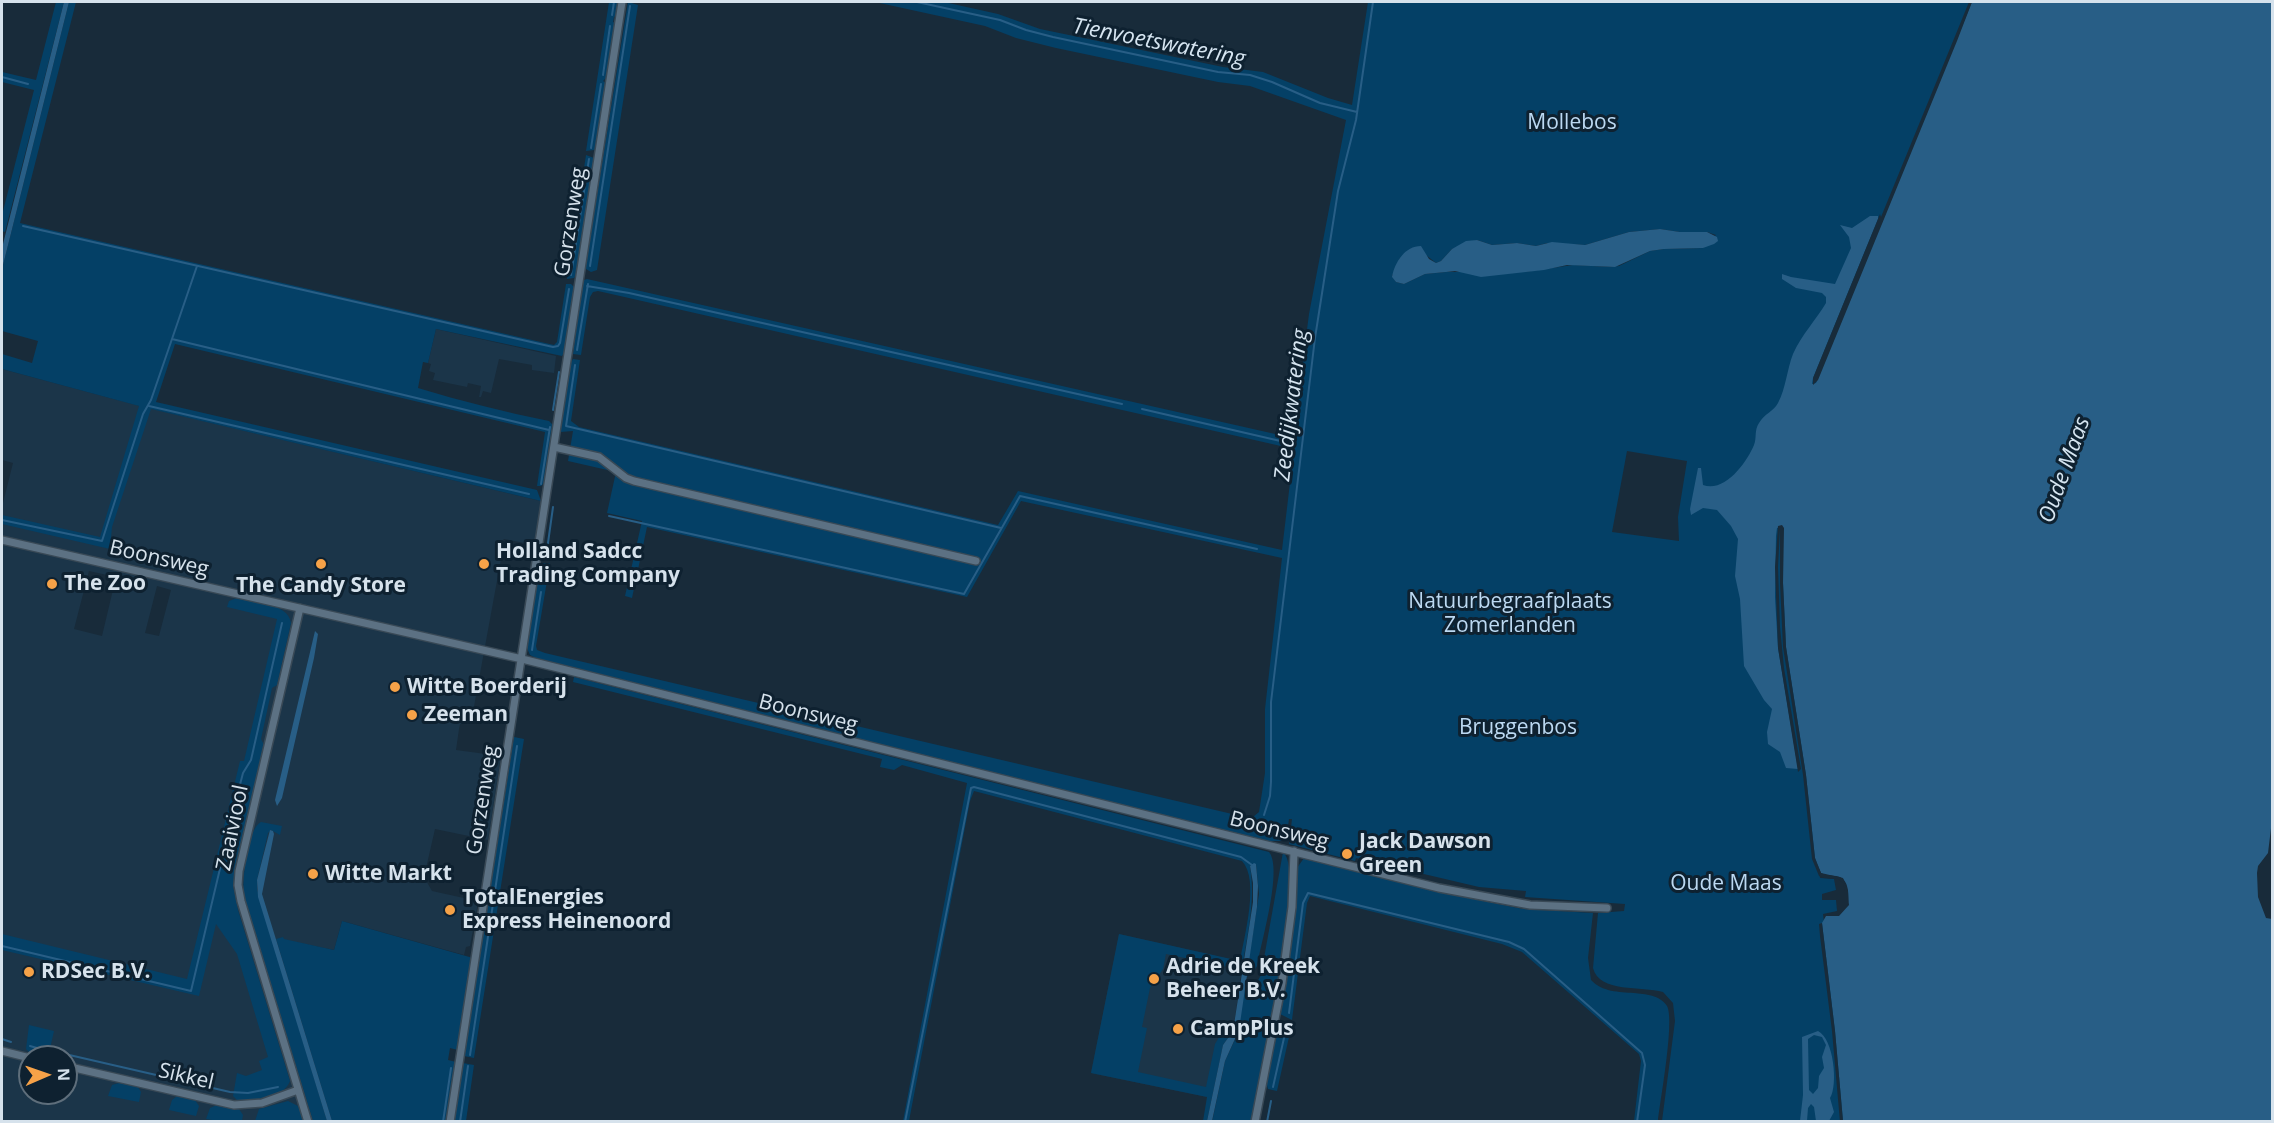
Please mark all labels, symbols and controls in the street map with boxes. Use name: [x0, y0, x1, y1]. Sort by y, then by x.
water label: Tienvoetswatering: [1071, 13, 1247, 73]
park label: Mollebos: [1527, 110, 1617, 136]
street label: Gorzenweg: [550, 165, 592, 279]
water label: Zeedijkwatering: [1270, 328, 1314, 482]
water label: Oude Maas: [2034, 413, 2096, 527]
street label: Boonsweg: [107, 535, 211, 583]
place label: Holland Sadcc Trading Company: [496, 539, 680, 589]
marker: The Candy Store: [314, 557, 328, 571]
marker: Holland Sadcc Trading Company: [477, 557, 491, 571]
place label: The Zoo: [64, 571, 146, 597]
place label: The Candy Store: [236, 573, 406, 599]
marker: The Zoo: [45, 577, 59, 591]
park label: Natuurbegraafplaats Zomerlanden: [1408, 589, 1612, 639]
place label: Witte Boerderij: [407, 674, 567, 700]
marker: Witte Boerderij: [388, 680, 402, 694]
street label: Boonsweg: [756, 690, 860, 738]
place label: Zeeman: [424, 702, 508, 728]
marker: Zeeman: [405, 708, 419, 722]
park label: Bruggenbos: [1459, 715, 1577, 741]
street label: Gorzenweg: [462, 743, 504, 857]
street label: Zaaiviool: [212, 783, 254, 873]
street label: Boonsweg: [1227, 807, 1331, 855]
place label: Jack Dawson Green: [1359, 829, 1491, 879]
marker: Jack Dawson Green: [1340, 847, 1354, 861]
place label: Witte Markt: [325, 861, 452, 887]
marker: Witte Markt: [306, 867, 320, 881]
park label: Oude Maas: [1670, 871, 1782, 897]
place label: TotalEnergies Express Heinenoord: [462, 885, 671, 935]
marker: TotalEnergies Express Heinenoord: [443, 903, 457, 917]
place label: Adrie de Kreek Beheer B.V.: [1166, 954, 1320, 1004]
place label: RDSec B.V.: [41, 959, 150, 985]
marker: RDSec B.V.: [22, 965, 36, 979]
marker: Adrie de Kreek Beheer B.V.: [1147, 972, 1161, 986]
place label: CampPlus: [1190, 1016, 1294, 1042]
marker: CampPlus: [1171, 1022, 1185, 1036]
north arrow: [18, 1045, 78, 1105]
street label: Sikkel: [156, 1058, 216, 1096]
text: N: [53, 1068, 75, 1081]

